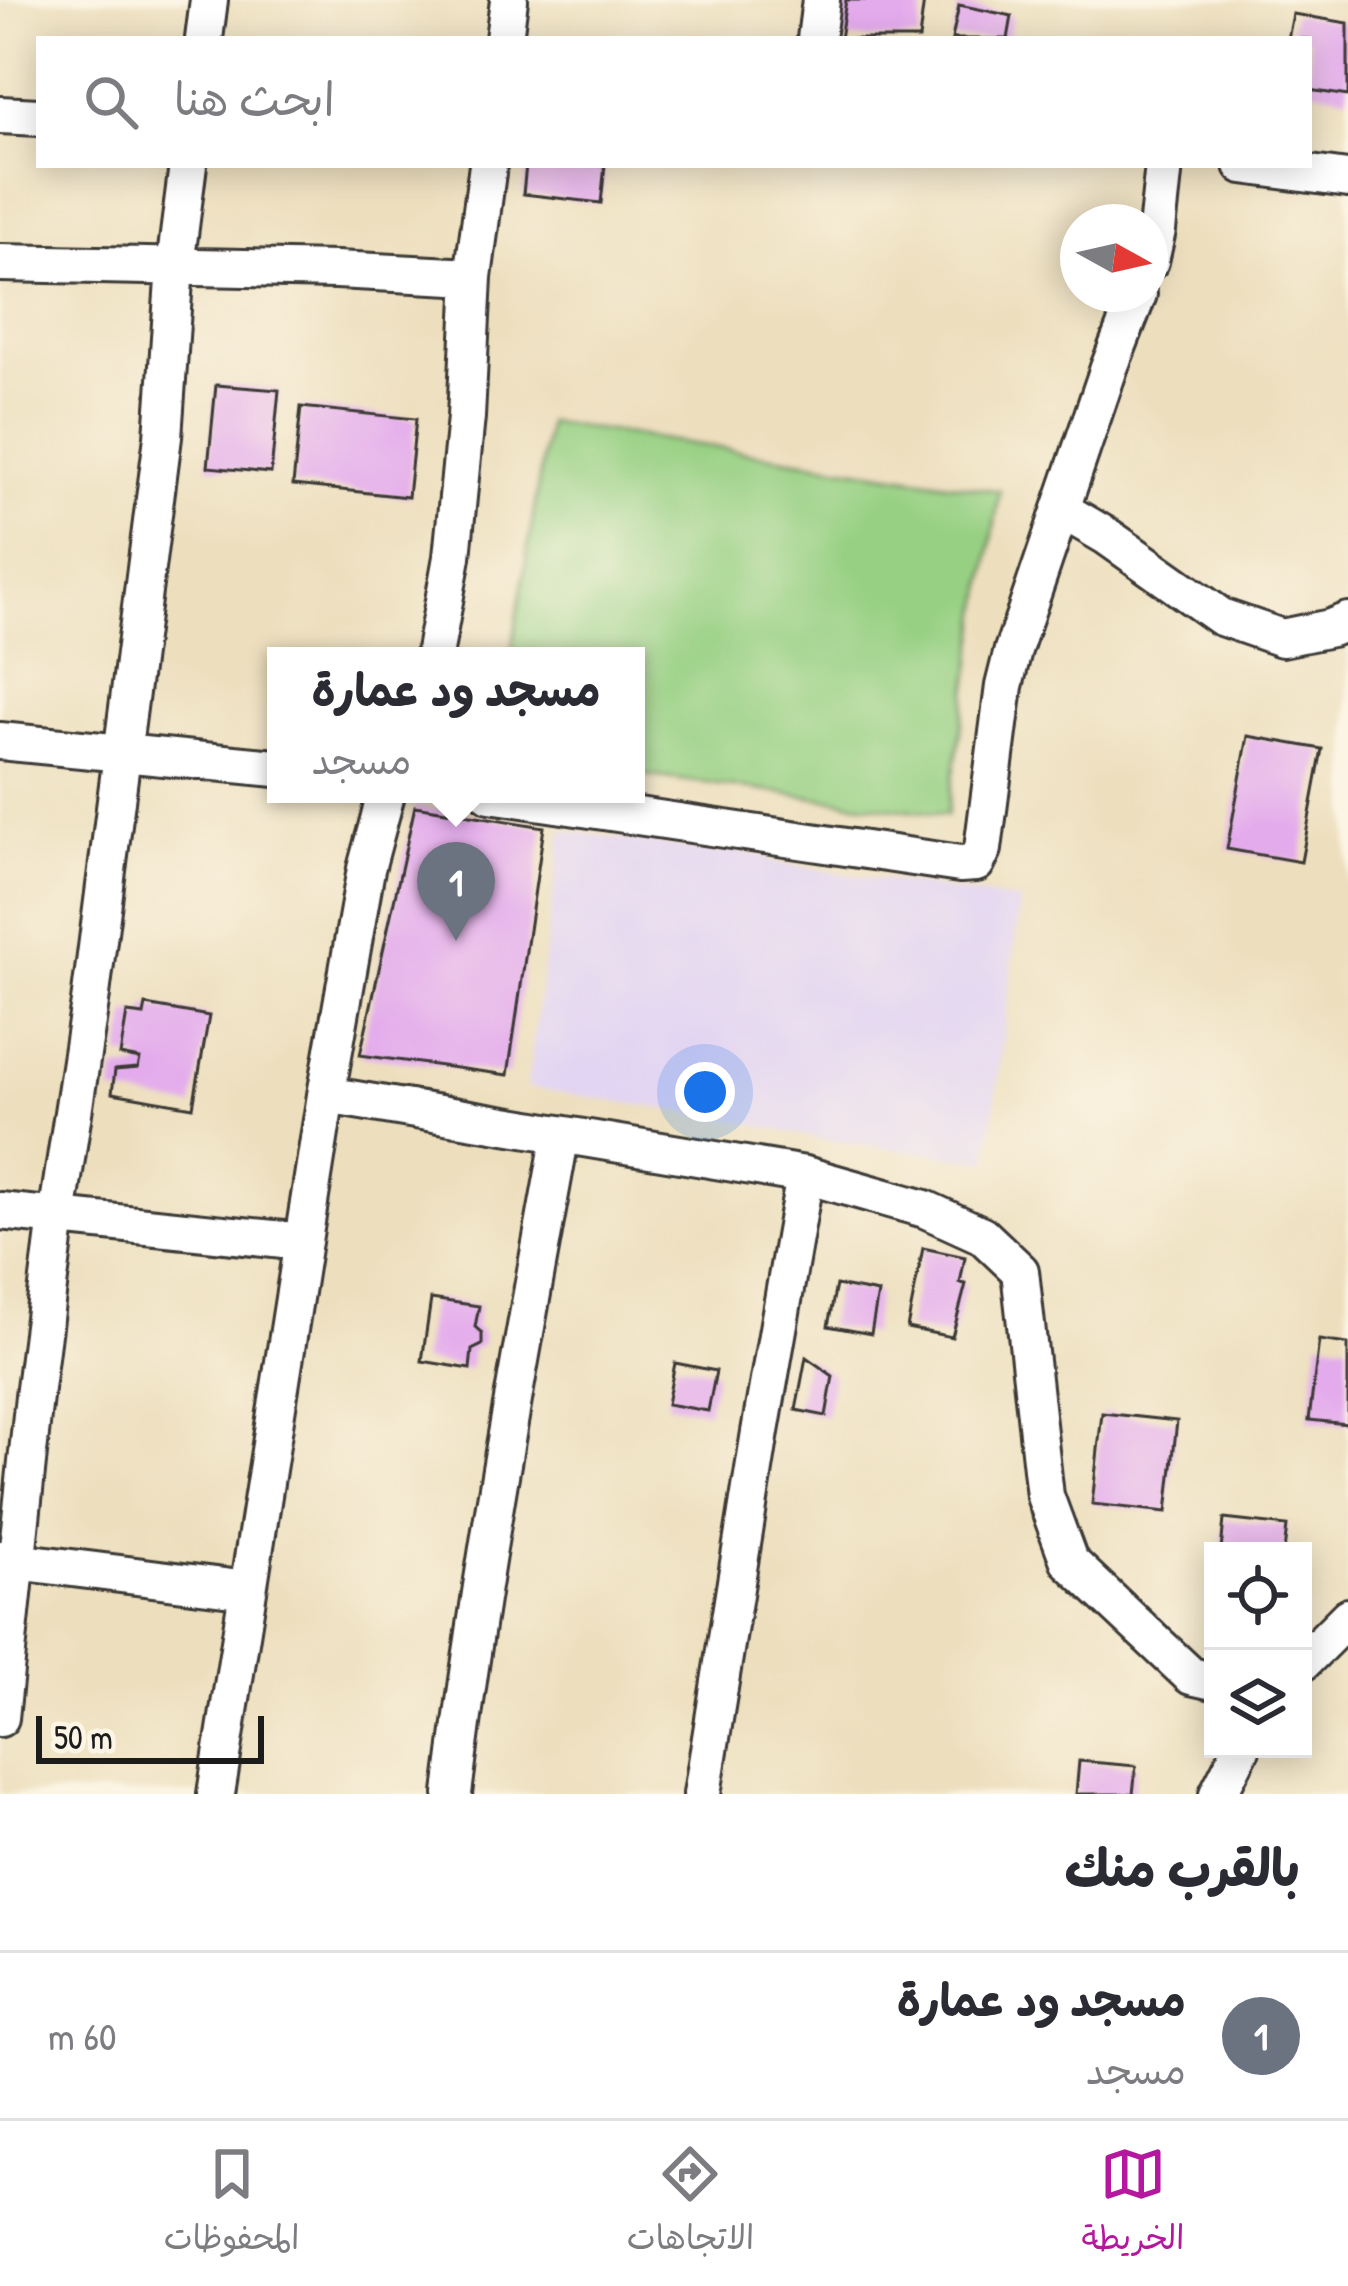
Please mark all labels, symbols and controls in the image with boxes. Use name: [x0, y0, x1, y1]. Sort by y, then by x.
search box: [36, 36, 1312, 168]
text: ابحث هنا: [174, 68, 335, 129]
icon: search: [78, 69, 144, 135]
north arrow: [1060, 204, 1168, 312]
popup: [267, 647, 645, 803]
text: مسجد ود عمارة: [311, 659, 601, 720]
text: مسجد: [311, 733, 412, 786]
pin: 1: [417, 842, 495, 941]
your location: [675, 1062, 735, 1122]
map controls: [1204, 1542, 1312, 1758]
button: locate: [1204, 1542, 1312, 1650]
button: layers: [1204, 1650, 1312, 1758]
scale bar: [36, 1710, 264, 1763]
text: 50 m: [54, 1715, 113, 1759]
text: بالقرب منك: [1065, 1833, 1300, 1902]
text: مسجد ود عمارة: [897, 1969, 1186, 2030]
text: 60 m: [48, 2009, 117, 2062]
text: 1: [1254, 2009, 1268, 2062]
text: مسجد: [1086, 2043, 1186, 2096]
tab: المحفوظات: [164, 2141, 300, 2267]
tab: الاتجاهات: [627, 2141, 754, 2267]
tab: الخريطة: [1081, 2141, 1184, 2267]

